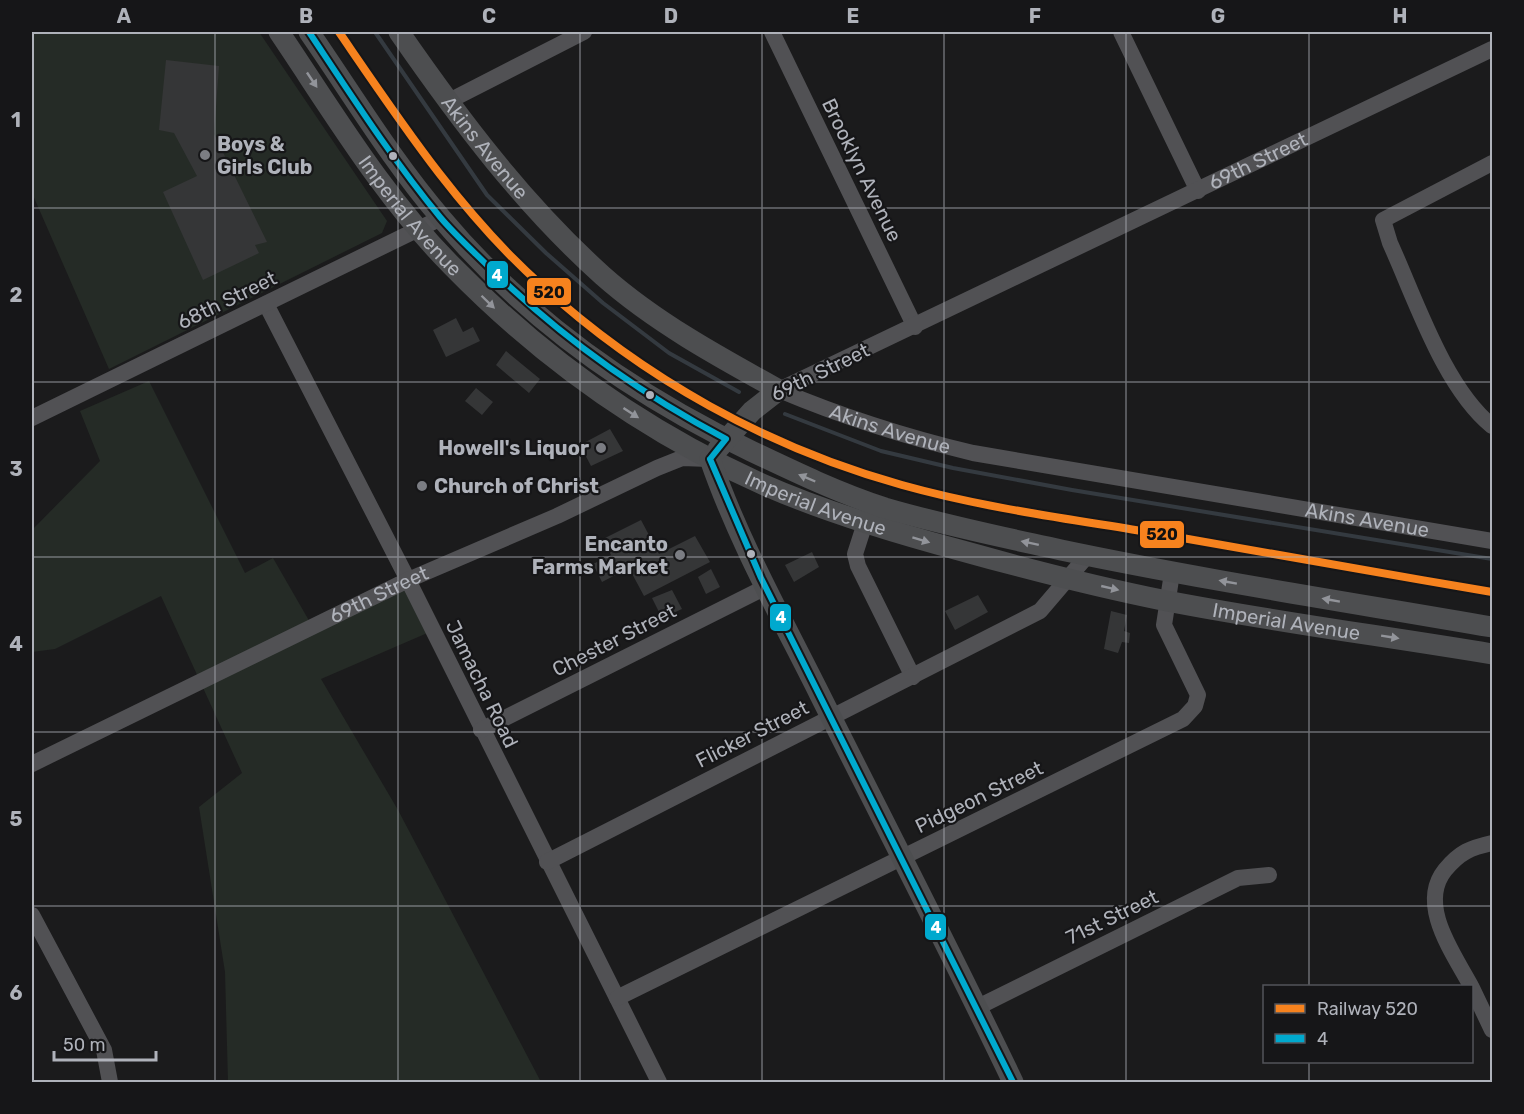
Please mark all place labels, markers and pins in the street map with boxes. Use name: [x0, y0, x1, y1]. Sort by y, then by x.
place label: Boys & Girls Club: [217, 132, 312, 179]
marker: Boys & Girls Club: [198, 148, 212, 162]
unlabelled marker: [387, 150, 399, 162]
unlabelled marker: [644, 389, 656, 401]
place label: Howell's Liquor: [438, 436, 589, 460]
marker: Howell's Liquor: [594, 441, 608, 455]
place label: Church of Christ: [434, 474, 599, 498]
marker: Church of Christ: [415, 479, 429, 493]
place label: Encanto Farms Market: [532, 532, 668, 579]
marker: Encanto Farms Market: [673, 548, 687, 562]
unlabelled marker: [745, 548, 757, 560]

